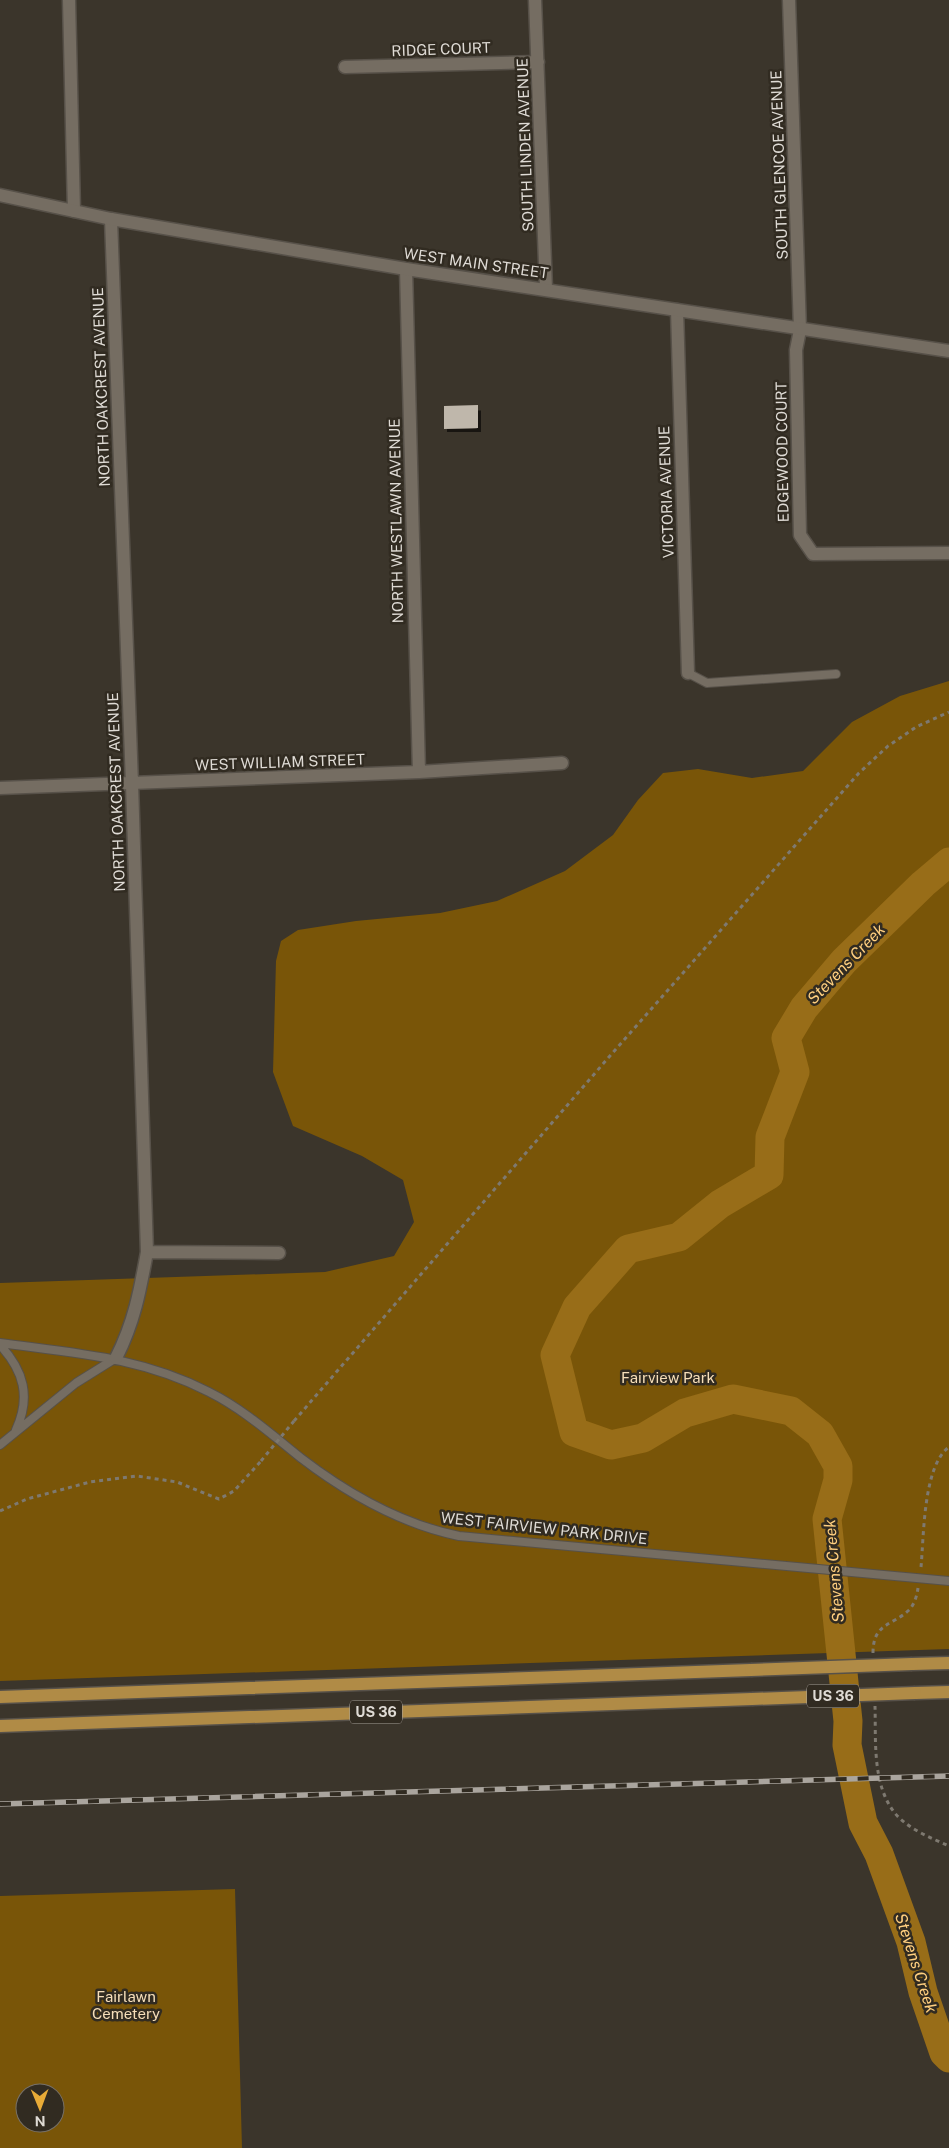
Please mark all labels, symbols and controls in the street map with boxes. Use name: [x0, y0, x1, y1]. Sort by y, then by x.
street label: RIDGE COURT: [391, 39, 491, 59]
street label: SOUTH LINDEN AVENUE: [513, 58, 537, 232]
street label: SOUTH GLENCOE AVENUE: [767, 70, 791, 260]
street label: WEST MAIN STREET: [403, 244, 550, 282]
street label: NORTH OAKCREST AVENUE: [89, 287, 113, 487]
street label: EDGEWOOD COURT: [772, 381, 792, 523]
street label: NORTH WESTLAWN AVENUE: [386, 418, 406, 624]
street label: VICTORIA AVENUE: [655, 426, 677, 558]
street label: NORTH OAKCREST AVENUE: [104, 692, 128, 892]
street label: WEST WILLIAM STREET: [195, 751, 365, 773]
water label: Stevens Creek: [803, 920, 889, 1008]
park label: Fairview Park: [621, 1369, 715, 1386]
street label: WEST FAIRVIEW PARK DRIVE: [440, 1509, 648, 1547]
water label: Stevens Creek: [820, 1518, 848, 1624]
road number: US 36: [807, 1684, 859, 1708]
road number: US 36: [350, 1700, 402, 1724]
water label: Stevens Creek: [891, 1911, 941, 2016]
park label: Fairlawn Cemetery: [92, 1988, 160, 2022]
north arrow: [15, 2083, 65, 2133]
text: N: [35, 2113, 46, 2129]

